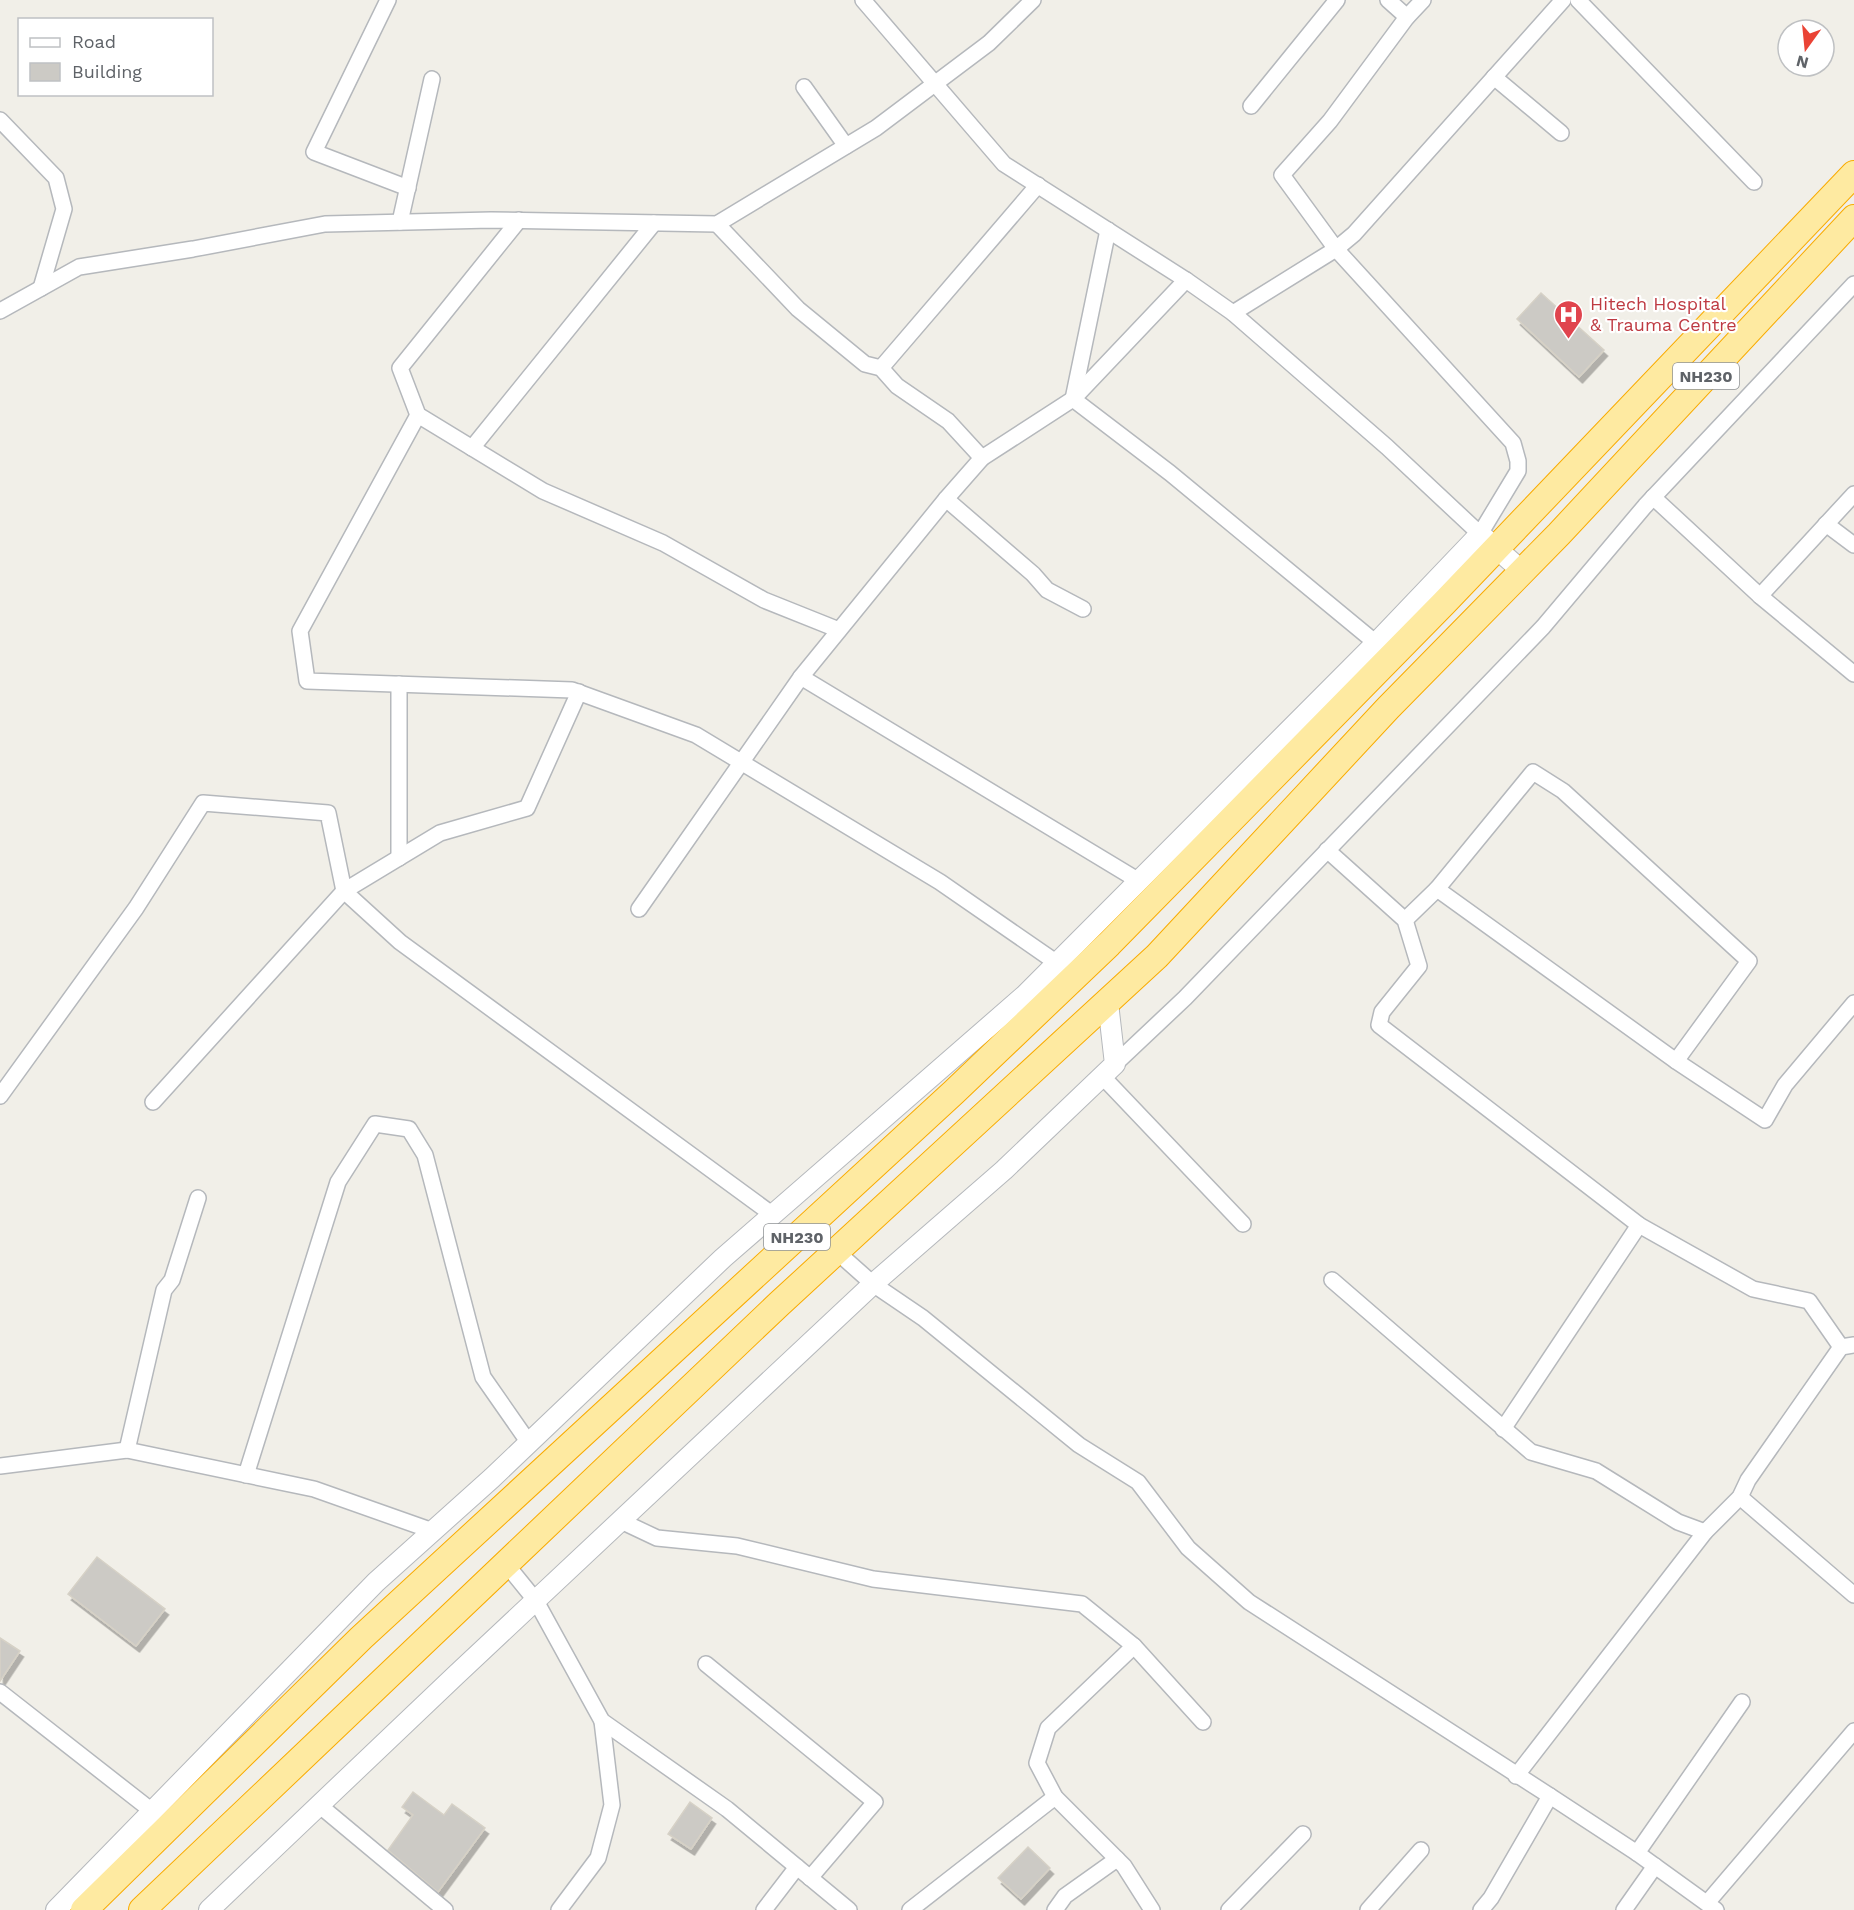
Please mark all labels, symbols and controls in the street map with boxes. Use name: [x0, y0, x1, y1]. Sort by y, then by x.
legend: [18, 18, 213, 96]
north arrow: [1776, 18, 1836, 78]
text: Road: [72, 31, 116, 52]
text: N: [1794, 51, 1810, 73]
text: Building: [72, 61, 142, 82]
place label: Hitech Hospital & Trauma Centre: [1590, 293, 1737, 335]
hospital icon: Hitech Hospital & Trauma Centre: [1553, 298, 1585, 340]
road number: NH230: [1673, 363, 1739, 389]
road number: NH230: [764, 1224, 830, 1250]

